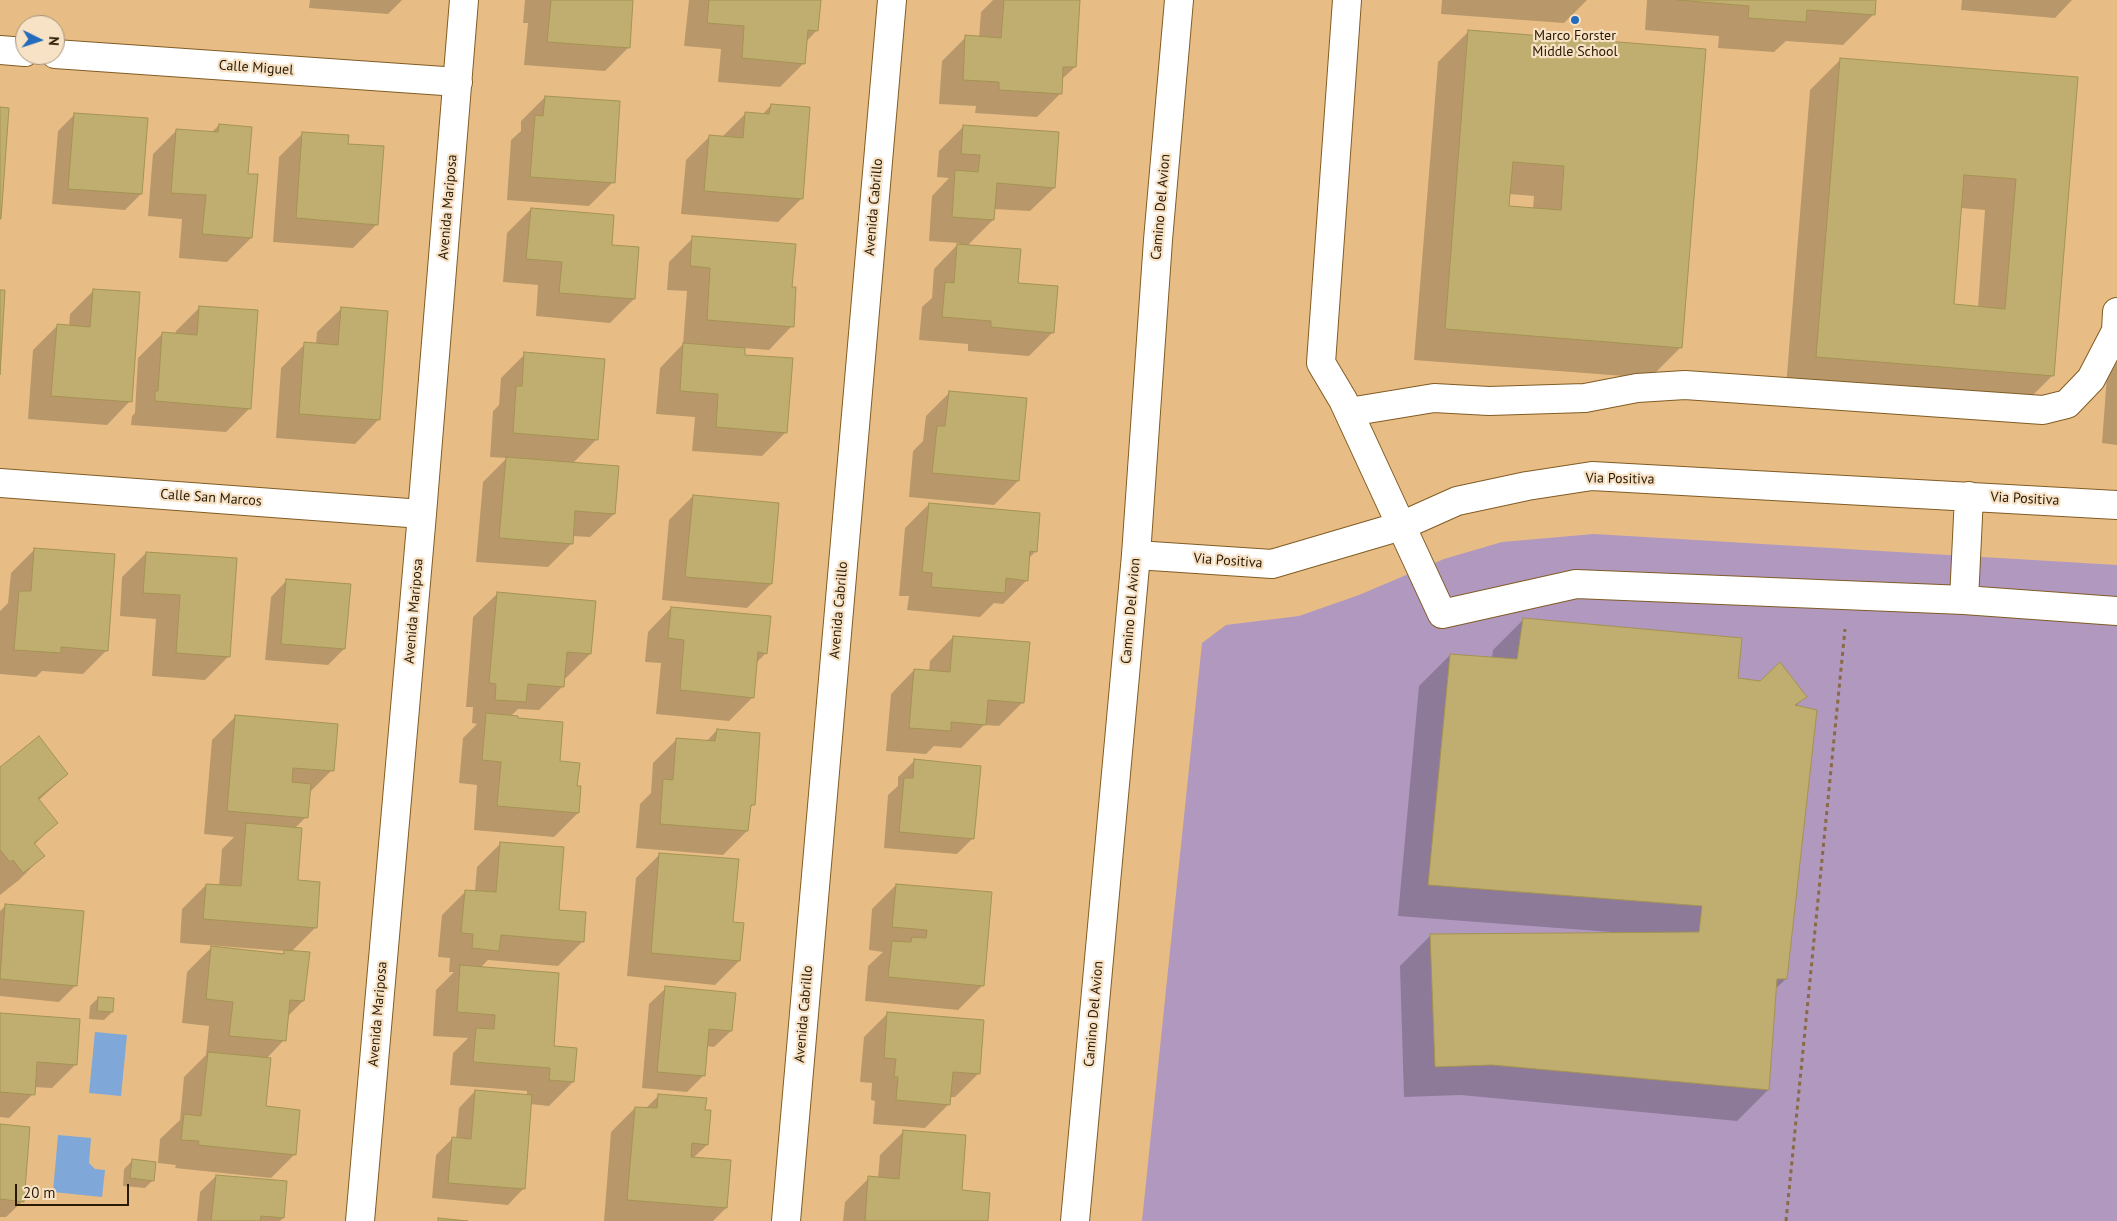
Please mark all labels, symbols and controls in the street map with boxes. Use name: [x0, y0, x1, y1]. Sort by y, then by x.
marker: Marco Forster Middle School: [1569, 14, 1581, 26]
north arrow: [15, 15, 65, 65]
place label: Marco Forster Middle School: [1532, 28, 1618, 60]
text: N: [45, 36, 63, 46]
street label: Calle Miguel: [218, 57, 294, 79]
street label: Camino Del Avion: [1148, 153, 1174, 261]
street label: Avenida Mariposa: [435, 154, 461, 260]
street label: Avenida Cabrillo: [861, 158, 887, 256]
street label: Via Positiva: [1585, 470, 1655, 488]
street label: Calle San Marcos: [160, 486, 262, 510]
street label: Via Positiva: [1990, 489, 2060, 509]
street label: Via Positiva: [1193, 550, 1263, 572]
street label: Camino Del Avion: [1118, 557, 1144, 665]
street label: Avenida Mariposa: [401, 558, 427, 664]
street label: Avenida Cabrillo: [826, 561, 852, 659]
street label: Camino Del Avion: [1081, 960, 1107, 1068]
street label: Avenida Mariposa: [365, 961, 391, 1067]
street label: Avenida Cabrillo: [791, 965, 817, 1063]
scale bar: [18, 1174, 131, 1206]
text: 20 m: [23, 1183, 56, 1202]

